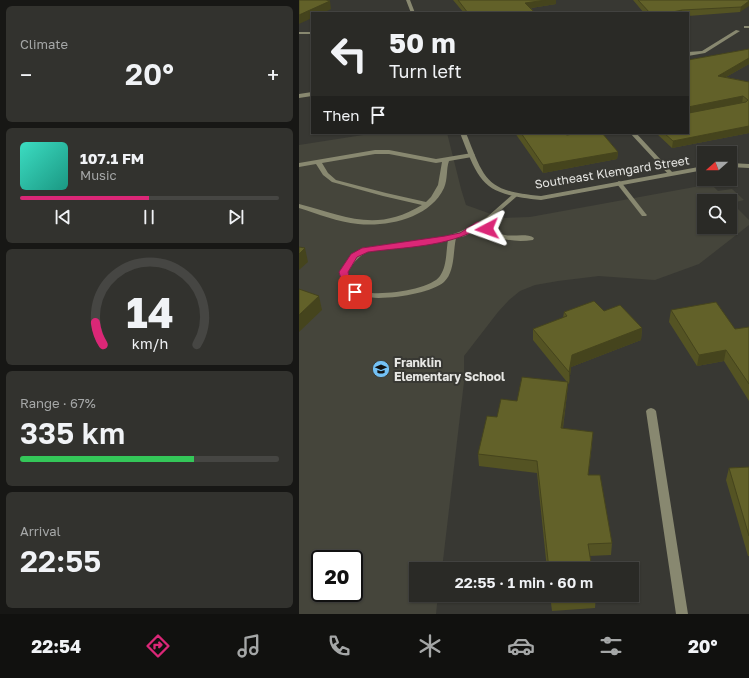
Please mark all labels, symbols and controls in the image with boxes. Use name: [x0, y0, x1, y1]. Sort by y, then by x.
text: 50 m: [389, 26, 456, 59]
icon: left: [323, 28, 375, 80]
text: Climate: [20, 36, 68, 52]
text: 20°: [125, 56, 174, 92]
text: Turn left: [389, 60, 462, 82]
text: −: [20, 61, 32, 88]
text: +: [267, 61, 279, 88]
icon: arrive: [367, 104, 389, 126]
text: Then: [323, 106, 359, 124]
north arrow: [697, 146, 737, 186]
map controls: [697, 146, 737, 234]
text: 107.1 FM: [80, 149, 144, 167]
street label: Southeast Klemgard Street: [534, 152, 691, 192]
text: Music: [80, 167, 117, 183]
button: search: [697, 194, 737, 234]
icon: previous: [52, 206, 74, 228]
icon: pause: [138, 206, 160, 228]
icon: next: [225, 206, 247, 228]
position arrow: [466, 208, 508, 250]
pin: [338, 275, 372, 309]
icon: arrive: [344, 281, 366, 303]
text: 14: [126, 287, 173, 337]
text: km/h: [131, 335, 168, 352]
place label: Franklin Elementary School: [394, 355, 505, 384]
school or university icon: Franklin Elementary School: [371, 359, 391, 379]
text: Range · 67%: [20, 395, 96, 411]
text: 335 km: [20, 415, 125, 451]
text: Arrival: [20, 523, 61, 539]
text: 22:55: [20, 543, 101, 579]
speed limit sign: 20: [311, 550, 363, 602]
text: 22:55 · 1 min · 60 m: [455, 573, 593, 591]
icon: directions: [144, 632, 172, 660]
icon: music: [235, 632, 263, 660]
icon: phone: [325, 632, 353, 660]
icon: climate: [416, 632, 444, 660]
icon: car: [507, 632, 535, 660]
icon: filters: [597, 632, 625, 660]
text: 22:54: [31, 635, 81, 657]
text: 20°: [688, 635, 718, 657]

